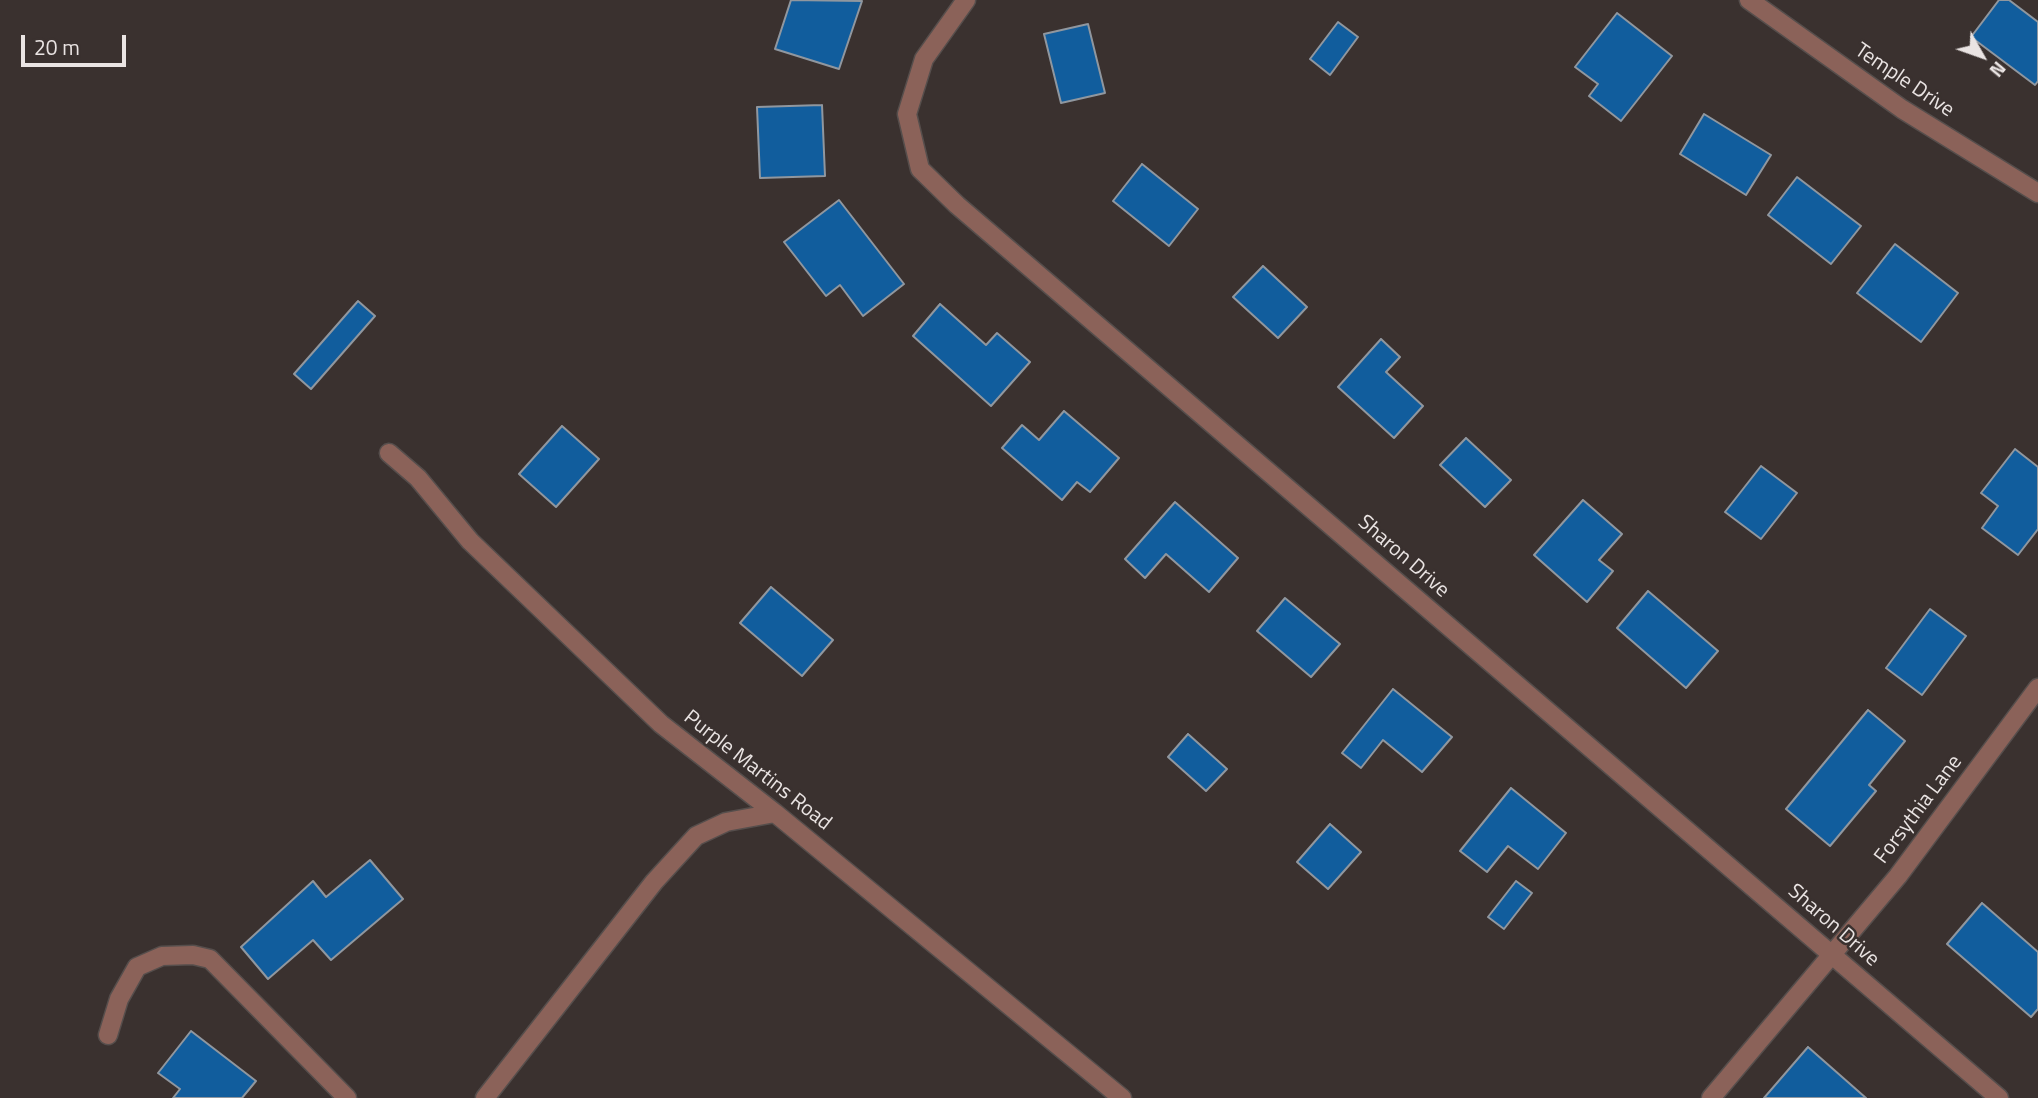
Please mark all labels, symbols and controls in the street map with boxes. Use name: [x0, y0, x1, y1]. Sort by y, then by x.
scale bar: [24, 21, 130, 65]
north arrow: [1947, 21, 2017, 91]
text: 20 m: [34, 31, 80, 63]
street label: Temple Drive: [1850, 39, 1958, 123]
text: N: [1983, 55, 2014, 84]
street label: Sharon Drive: [1352, 510, 1454, 604]
street label: Purple Martins Road: [678, 705, 836, 837]
street label: Forsythia Lane: [1870, 751, 1968, 869]
street label: Sharon Drive: [1782, 879, 1884, 973]

